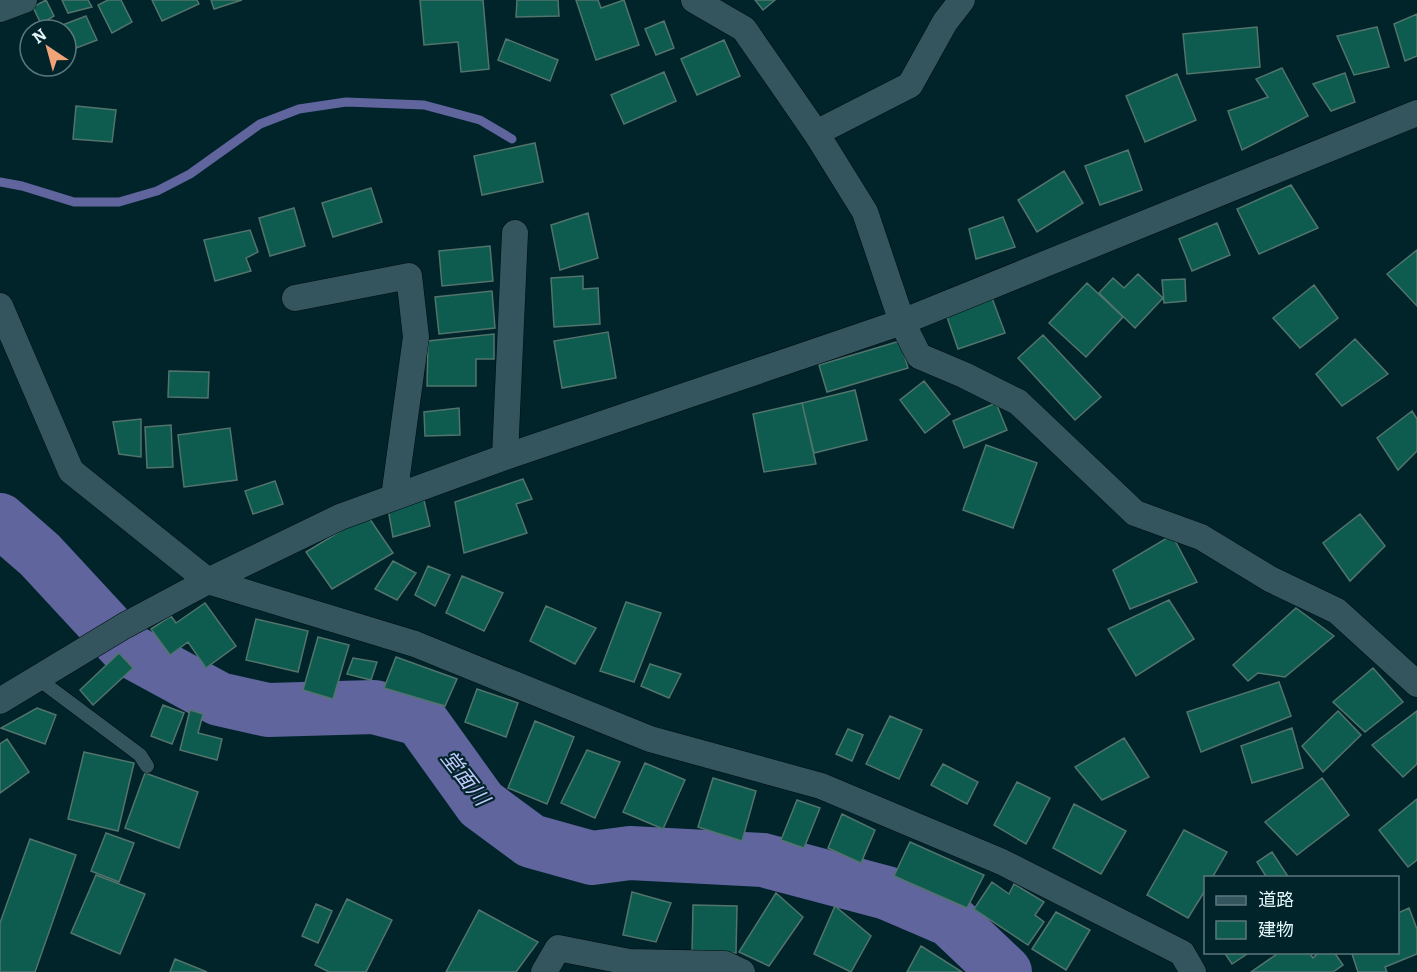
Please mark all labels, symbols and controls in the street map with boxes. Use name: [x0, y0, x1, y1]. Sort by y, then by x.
north arrow: [18, 18, 78, 78]
text: N: [29, 25, 50, 48]
water label: 堂面川: [435, 745, 496, 812]
legend: [1204, 876, 1399, 954]
text: 道路: [1258, 889, 1294, 911]
text: 建物: [1258, 919, 1294, 941]

